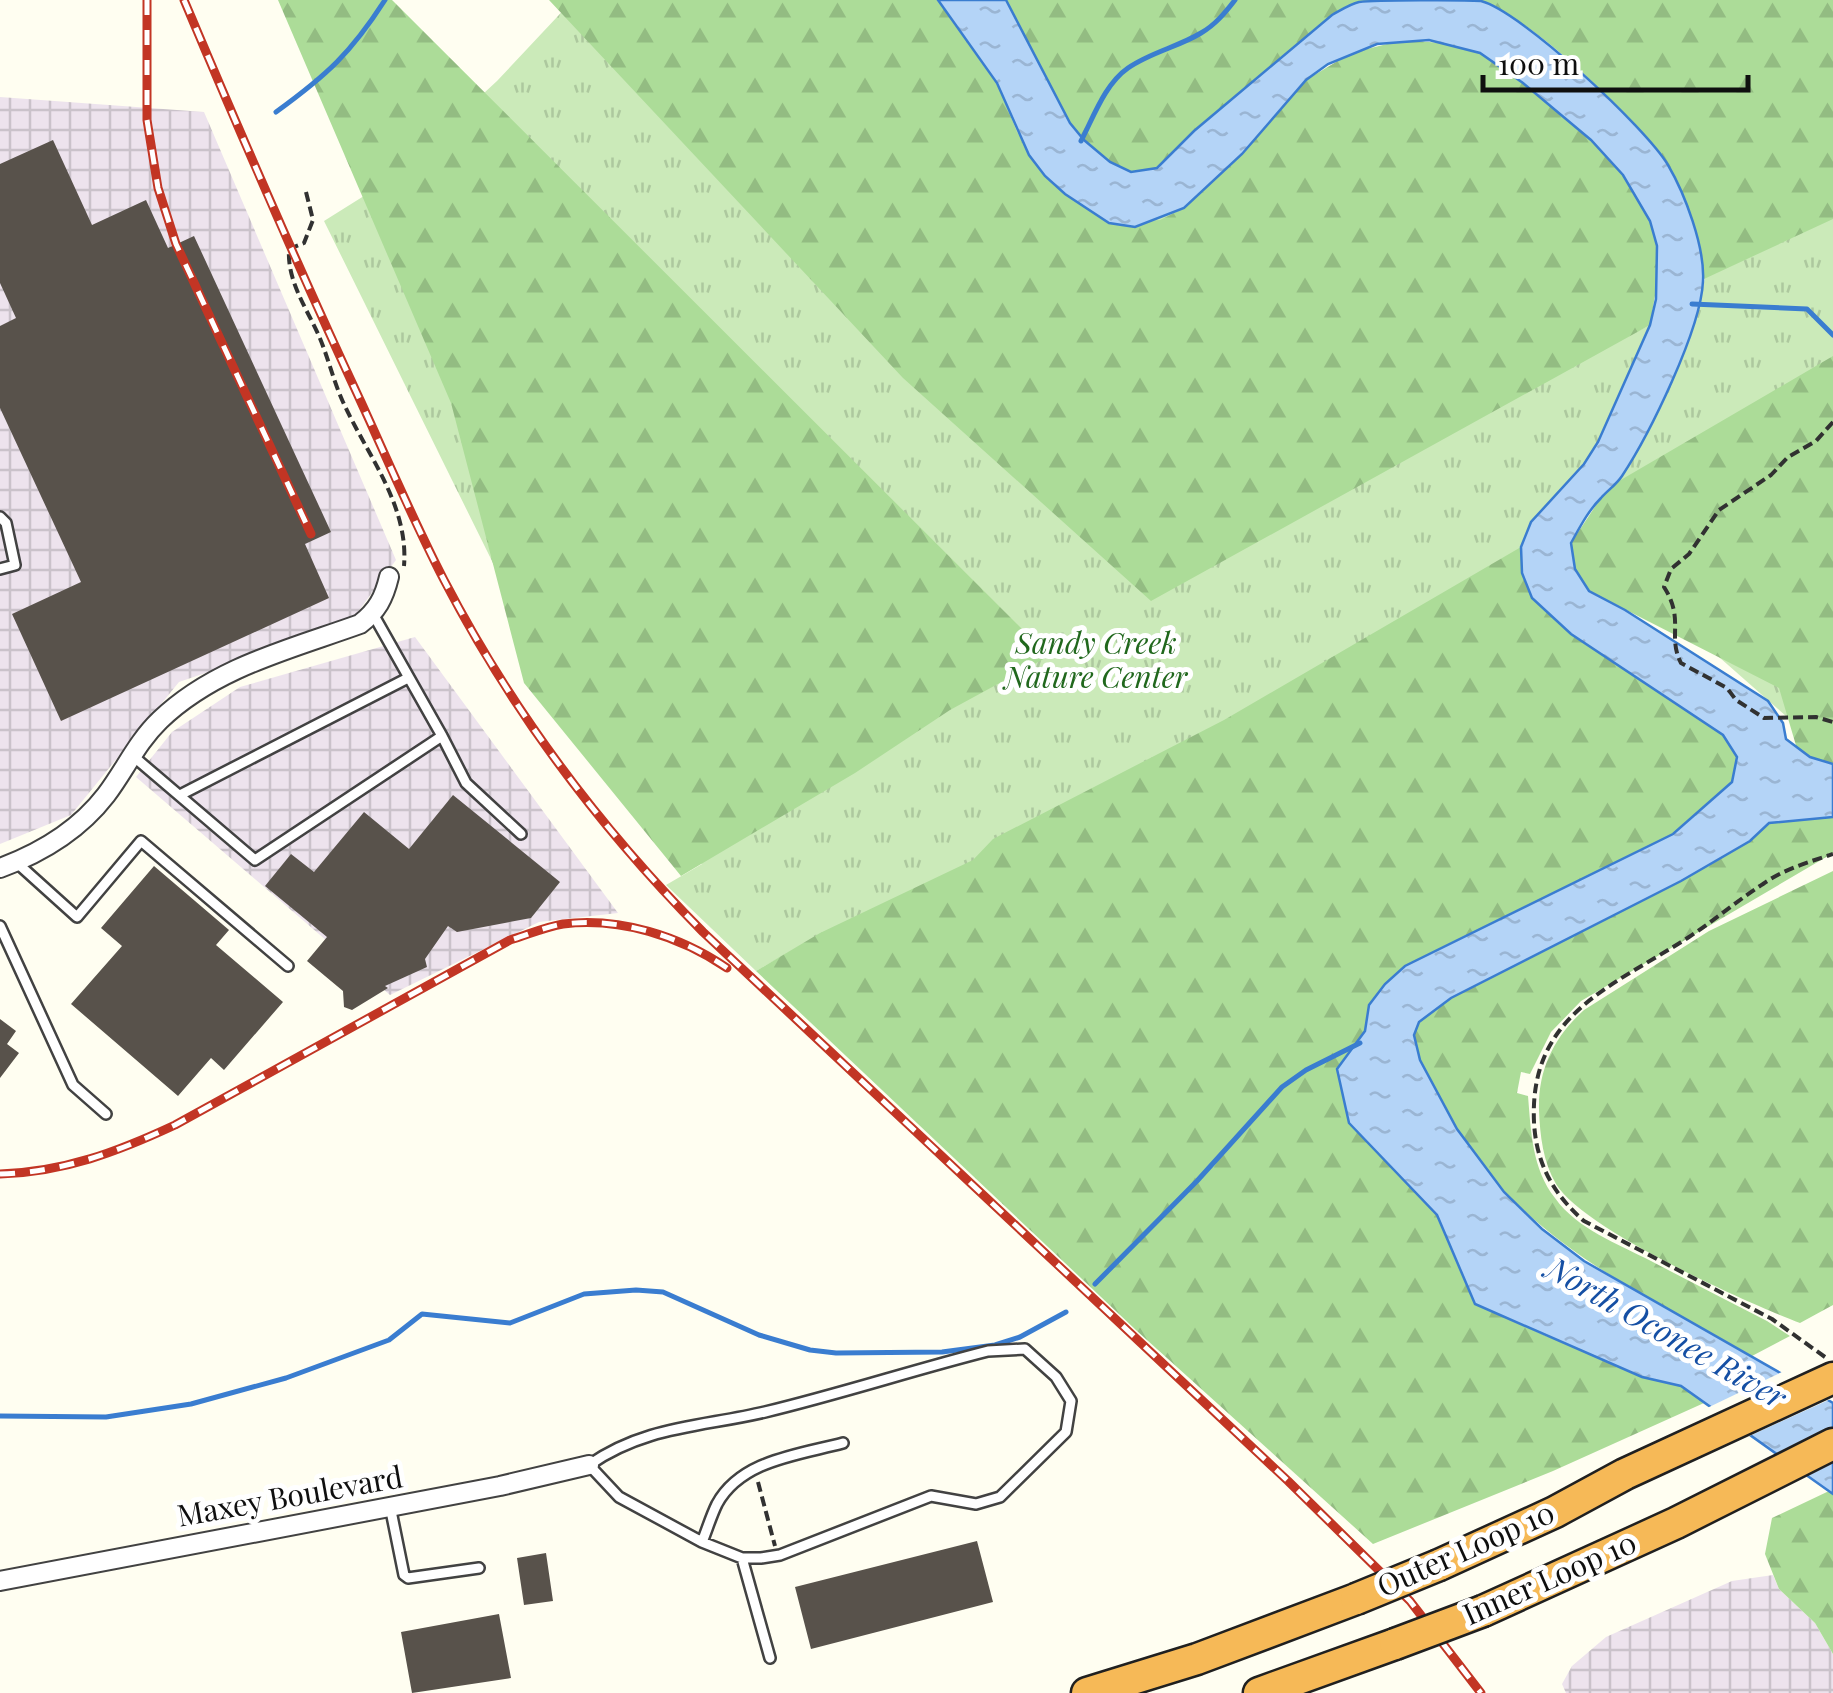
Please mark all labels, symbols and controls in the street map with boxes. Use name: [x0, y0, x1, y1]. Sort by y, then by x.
scale bar: [1483, 30, 1748, 92]
text: 100 m: [1498, 43, 1580, 83]
park label: Sandy Creek Nature Center: [1002, 622, 1189, 696]
water label: North Oconee River: [1537, 1243, 1796, 1418]
street label: Maxey Boulevard: [174, 1456, 405, 1535]
street label: Outer Loop 10: [1370, 1491, 1560, 1605]
street label: Inner Loop 10: [1456, 1521, 1642, 1633]

